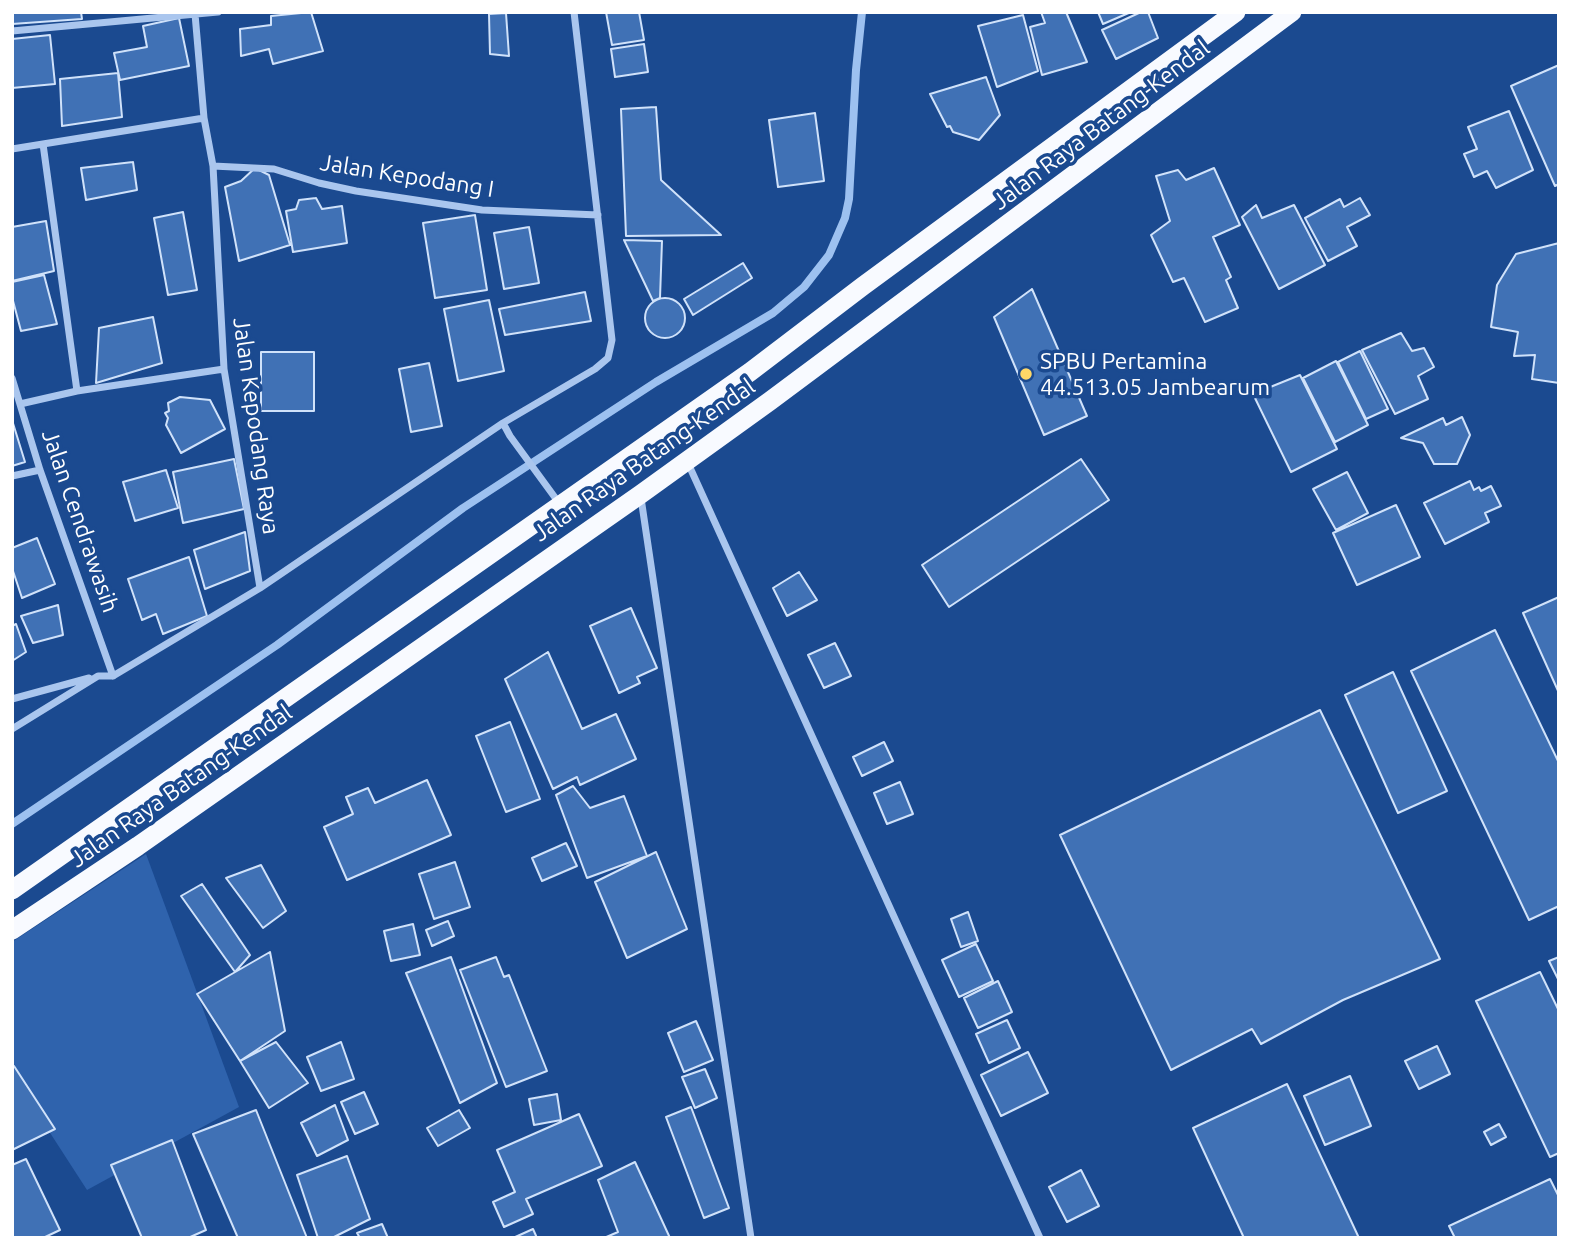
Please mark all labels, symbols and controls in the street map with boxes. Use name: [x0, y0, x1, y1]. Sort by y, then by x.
street label: Jalan Raya Batang-Kendal: [987, 34, 1215, 216]
street label: Jalan Kepodang I: [318, 149, 496, 203]
street label: Jalan Kepodang Raya: [227, 316, 285, 536]
place label: SPBU Pertamina 44.513.05 Jambearum: [1040, 347, 1270, 401]
marker: SPBU Pertamina 44.513.05 Jambearum: [1018, 366, 1034, 382]
street label: Jalan Raya Batang-Kendal: [528, 373, 760, 547]
street label: Jalan Cendrawasih: [36, 426, 124, 616]
street label: Jalan Raya Batang-Kendal: [65, 699, 297, 873]

